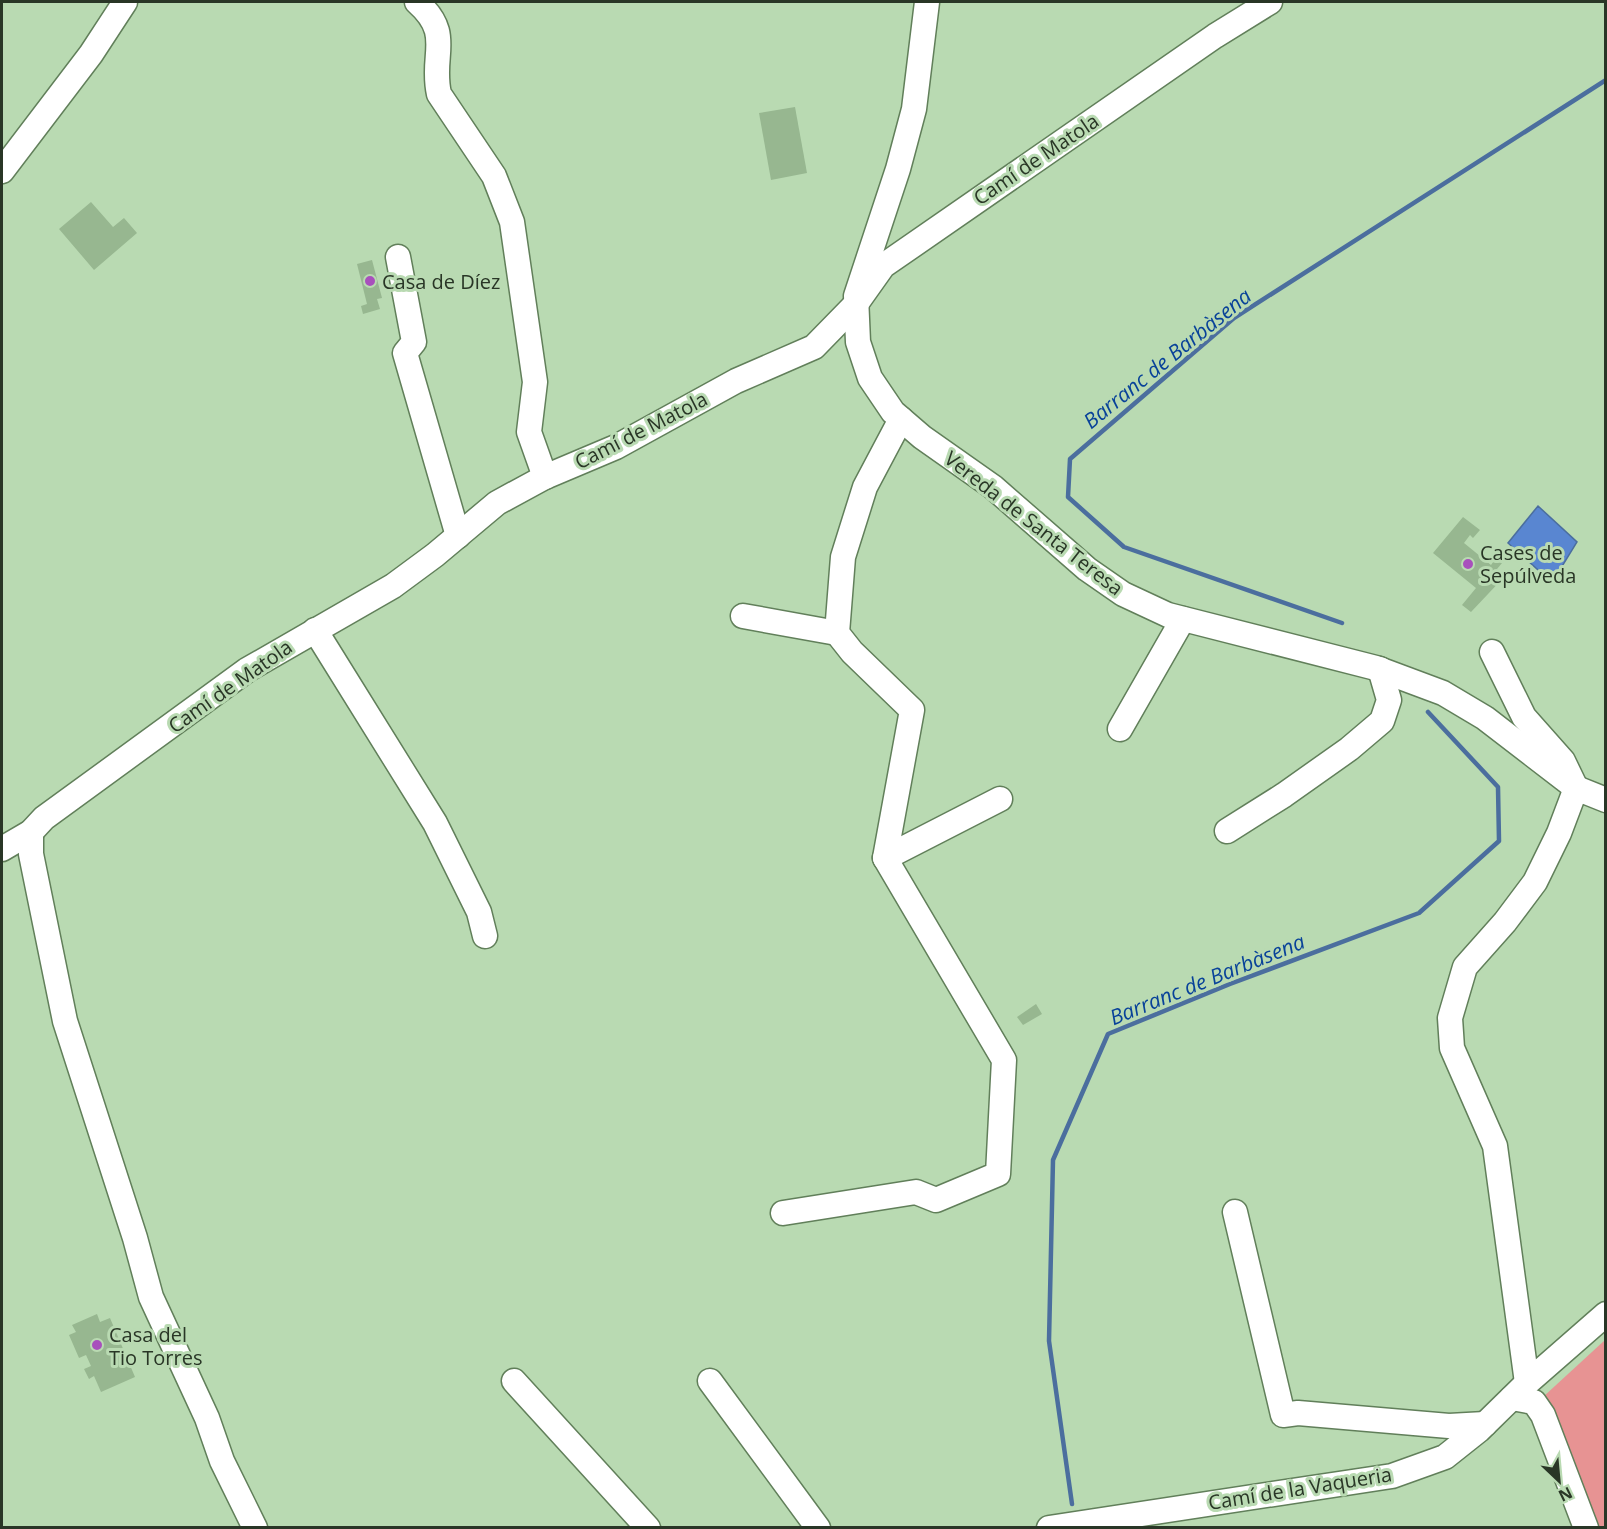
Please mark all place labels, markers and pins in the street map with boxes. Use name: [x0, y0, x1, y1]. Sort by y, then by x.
place label: Casa de Díez: [382, 268, 500, 295]
marker: Casa de Díez: [363, 274, 377, 288]
place label: Cases de Sepúlveda: [1480, 539, 1576, 589]
marker: Cases de Sepúlveda: [1461, 557, 1475, 571]
place label: Casa del Tio Torres: [109, 1321, 202, 1371]
marker: Casa del Tio Torres: [90, 1338, 104, 1352]

